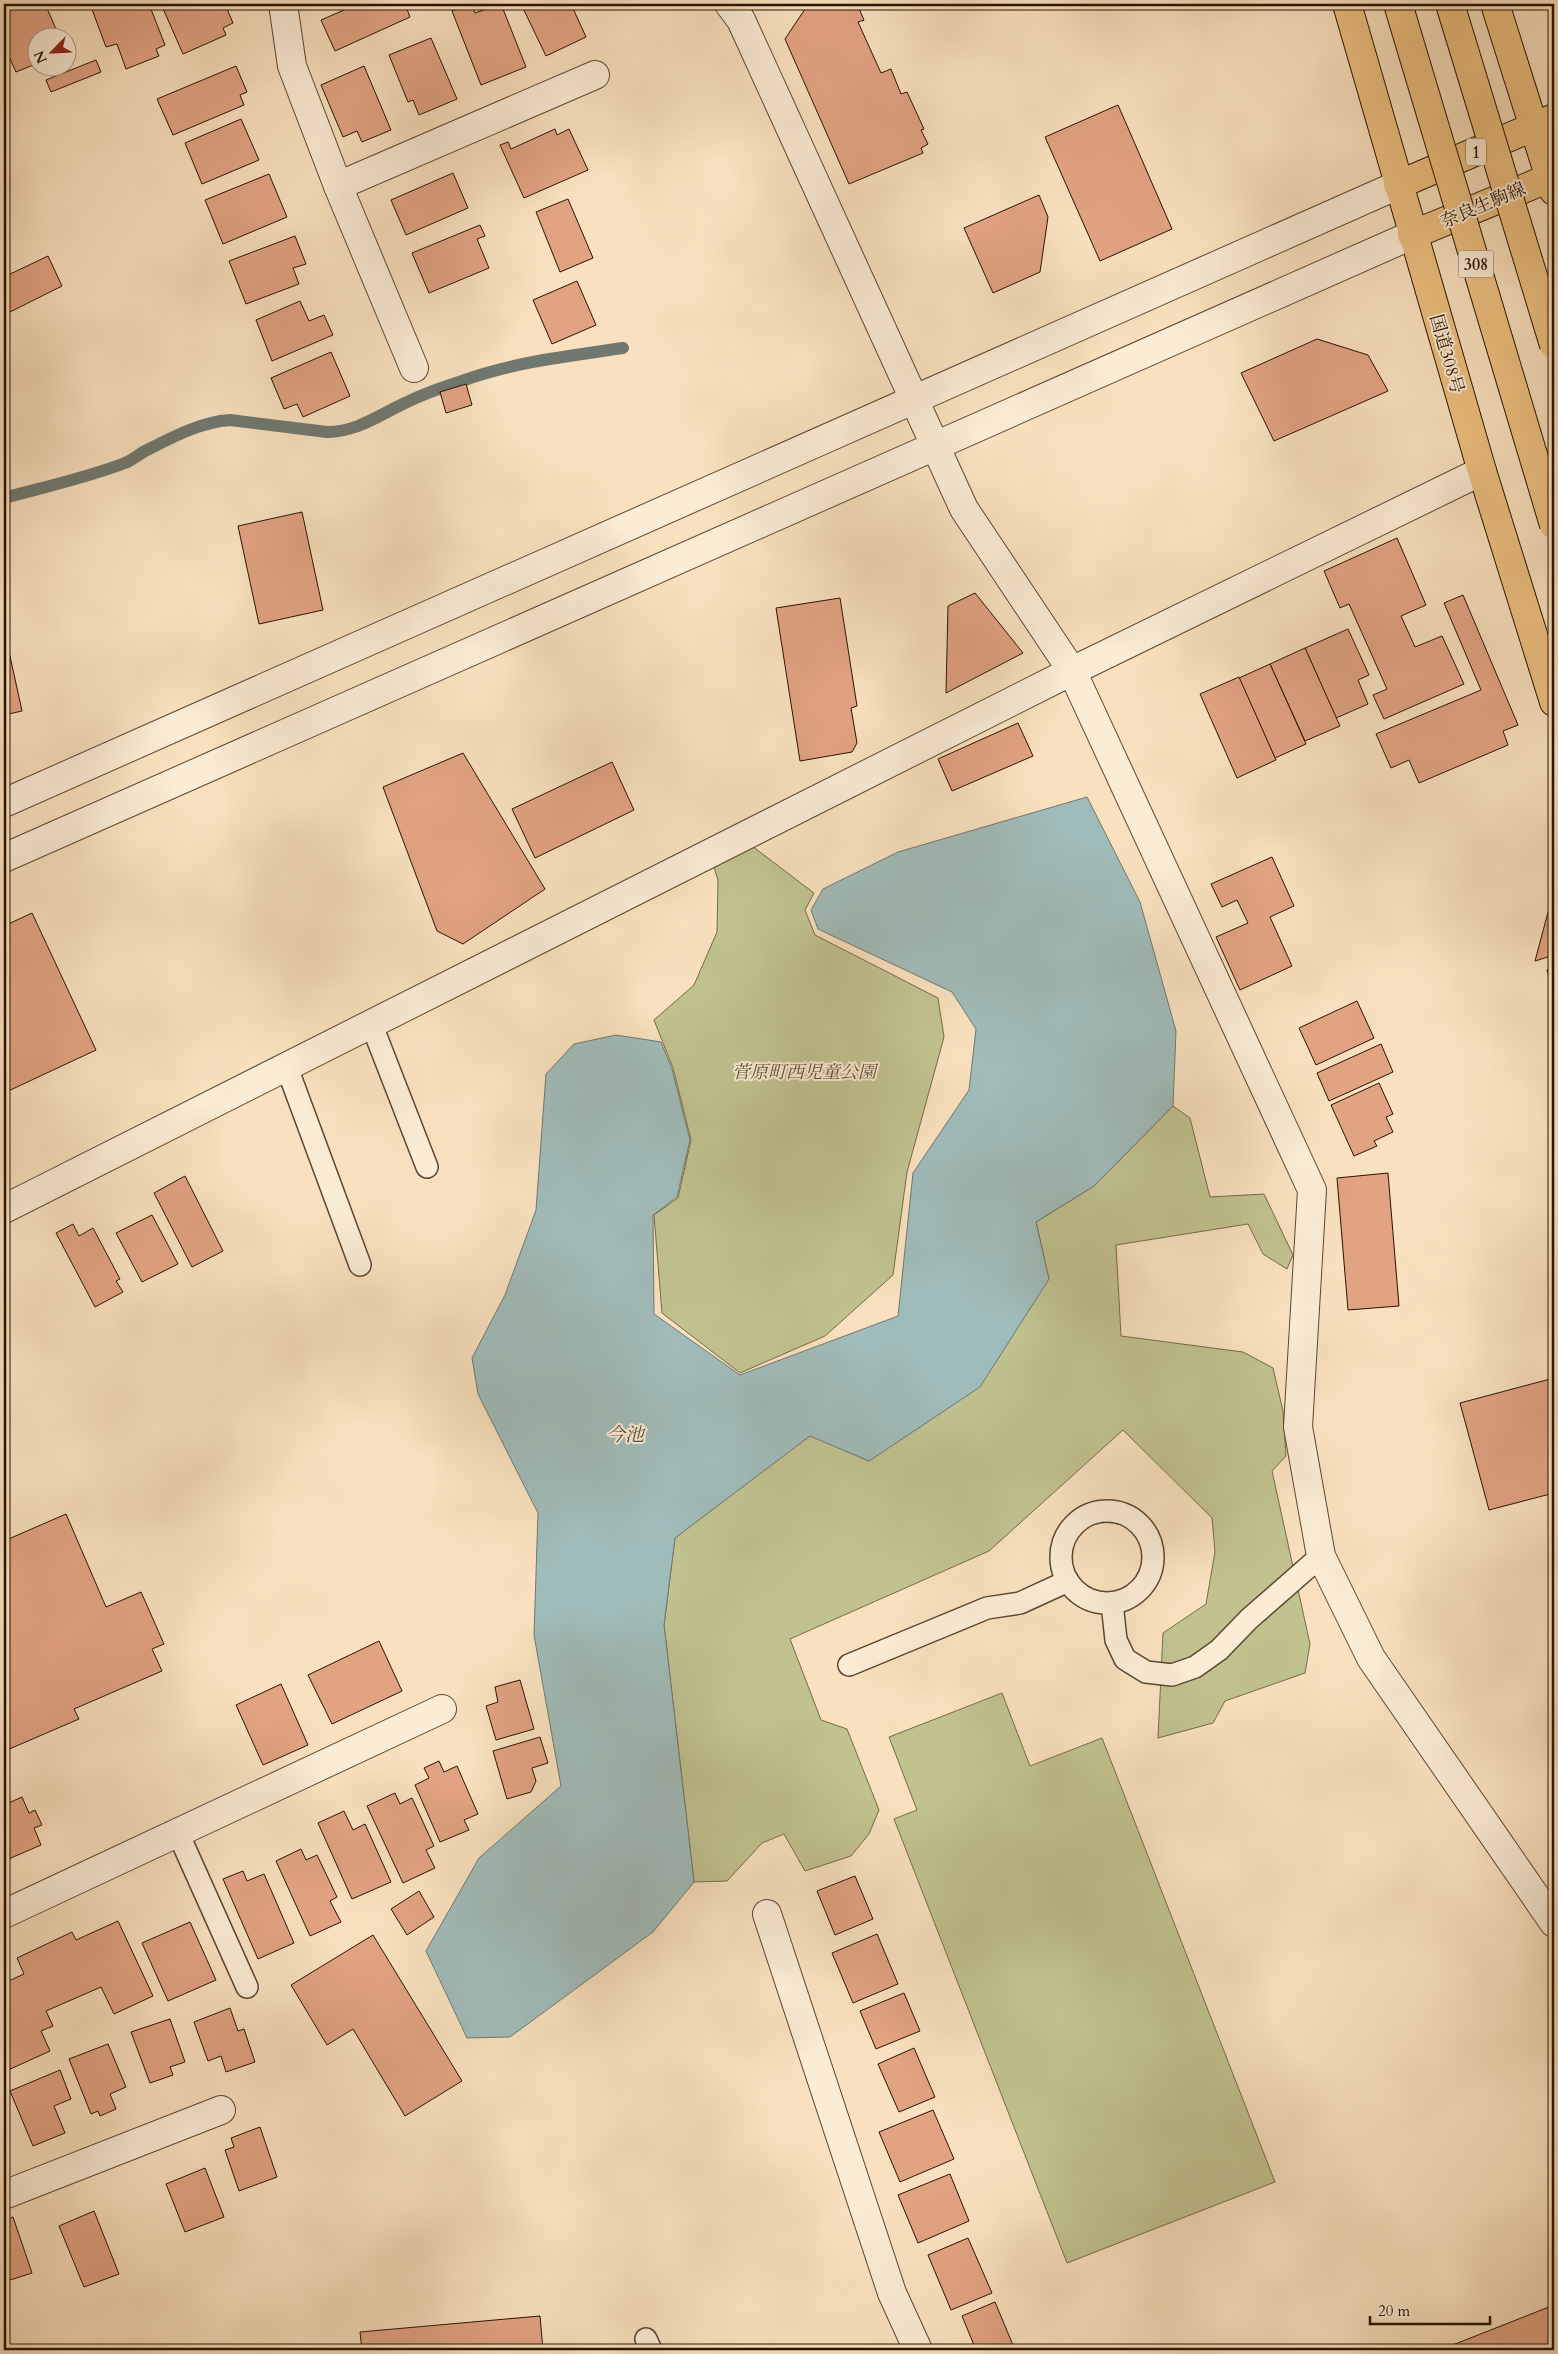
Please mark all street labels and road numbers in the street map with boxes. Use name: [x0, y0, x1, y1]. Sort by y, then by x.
road number: 1: [1466, 138, 1486, 166]
street label: 奈良生駒線: [1437, 176, 1530, 235]
road number: 308: [1458, 250, 1494, 278]
street label: 国道308号: [1423, 311, 1470, 397]

